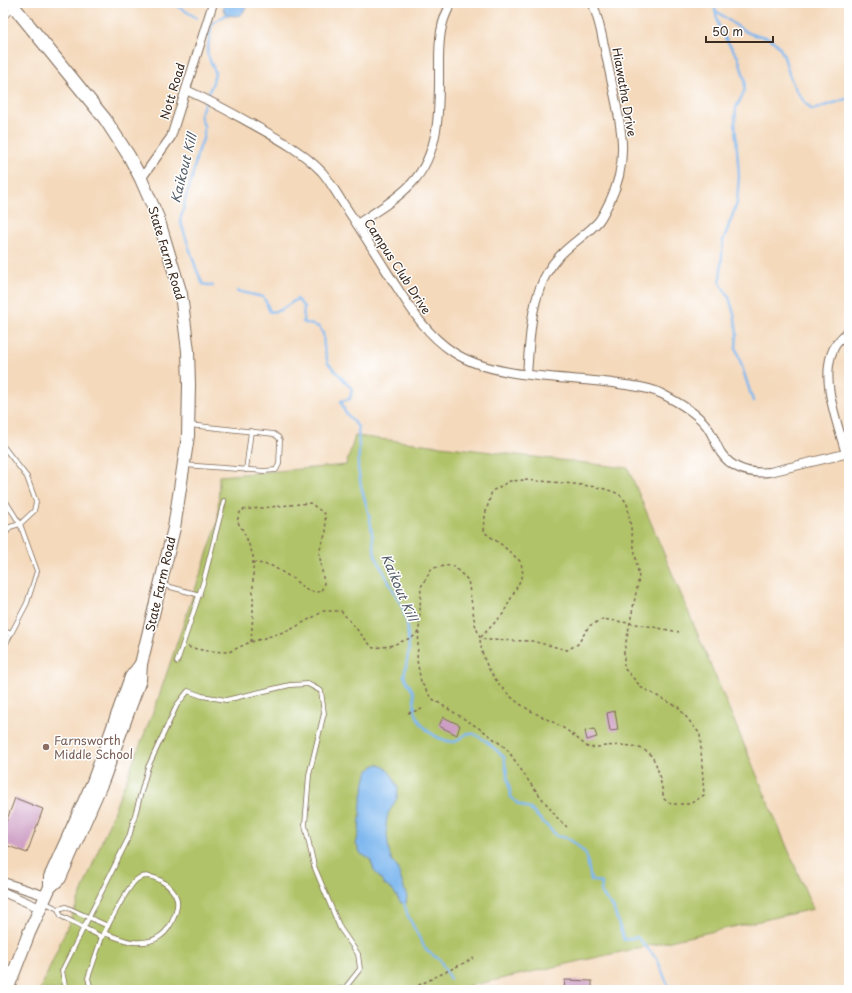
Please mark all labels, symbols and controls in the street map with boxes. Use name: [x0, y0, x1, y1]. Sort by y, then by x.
scale bar: [706, 18, 773, 44]
text: 50 m: [712, 22, 743, 40]
street label: Hiawatha Drive: [608, 46, 642, 138]
street label: Nott Road: [155, 60, 189, 122]
water label: Kaikout Kill: [165, 129, 201, 205]
street label: State Farm Road: [144, 204, 190, 302]
street label: Campus Club Drive: [360, 215, 436, 317]
street label: State Farm Road: [140, 534, 180, 634]
water label: Kaikout Kill: [377, 551, 424, 626]
place label: Farnsworth Middle School: [54, 731, 133, 763]
marker: Farnsworth Middle School: [41, 742, 51, 752]

